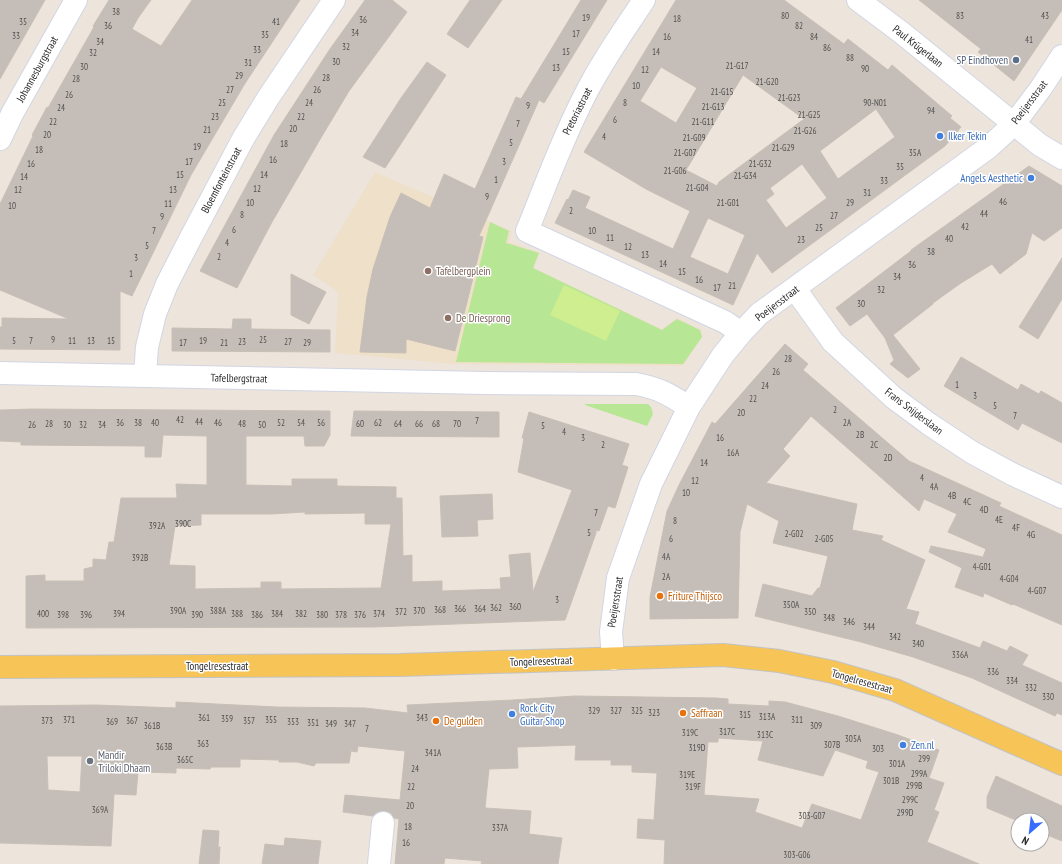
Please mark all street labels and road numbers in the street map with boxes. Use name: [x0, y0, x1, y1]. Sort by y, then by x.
street label: Paul Krügerlaan: [890, 22, 946, 70]
street label: Johannesburgstraat: [13, 33, 61, 105]
street label: Poeijersstraat: [1008, 77, 1050, 127]
street label: Pretoriastraat: [559, 85, 595, 137]
street label: Bloemfonteinstraat: [198, 145, 244, 215]
street label: Poeijersstraat: [752, 282, 802, 324]
street label: Tafelbergstraat: [210, 371, 268, 385]
street label: Frans Snijderslaan: [882, 385, 946, 438]
street label: Poeijersstraat: [604, 575, 626, 629]
street label: Tongelresestraat: [509, 653, 573, 669]
street label: Tongelresestraat: [186, 659, 248, 673]
street label: Tongelresestraat: [830, 666, 894, 696]

